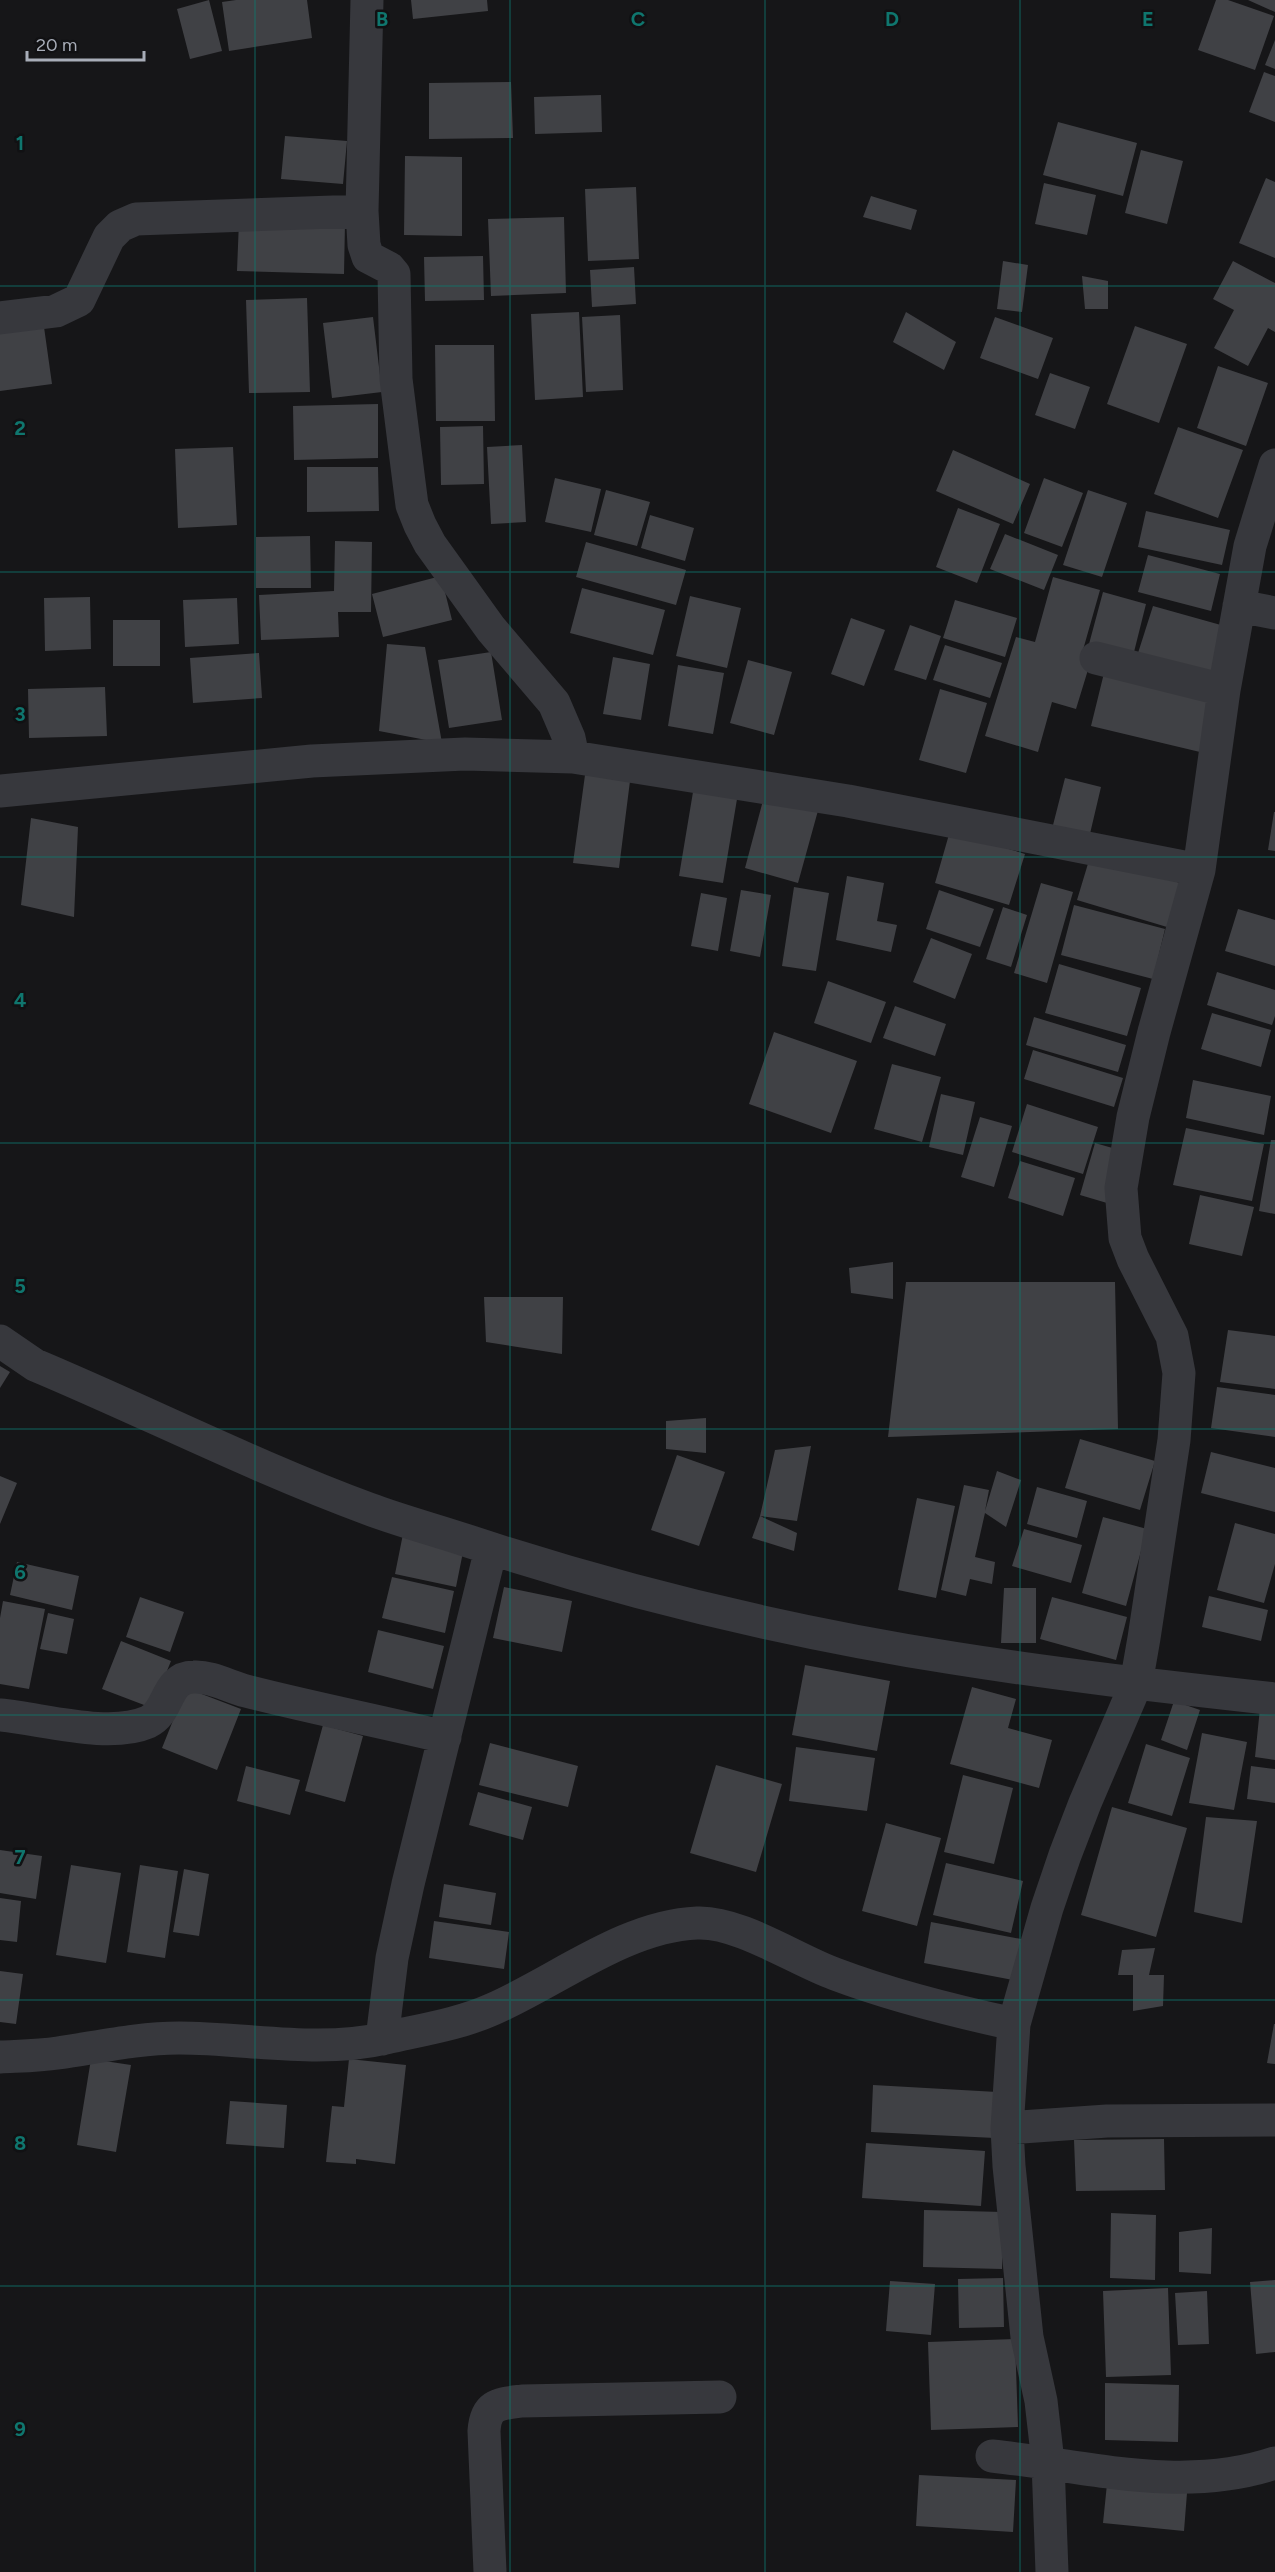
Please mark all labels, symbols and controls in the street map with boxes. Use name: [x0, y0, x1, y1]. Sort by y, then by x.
text: B: [376, 7, 388, 31]
text: C: [631, 7, 645, 31]
text: D: [885, 7, 899, 31]
text: E: [1142, 7, 1154, 31]
scale bar: [27, 24, 144, 62]
text: 20 m: [36, 34, 77, 56]
text: 1: [16, 131, 24, 155]
text: 2: [14, 416, 26, 440]
text: 3: [14, 702, 26, 726]
text: 4: [14, 988, 27, 1012]
text: 5: [14, 1274, 26, 1298]
text: 6: [14, 1560, 26, 1584]
text: 7: [14, 1845, 26, 1869]
text: 8: [14, 2131, 26, 2155]
text: 9: [14, 2417, 26, 2441]

